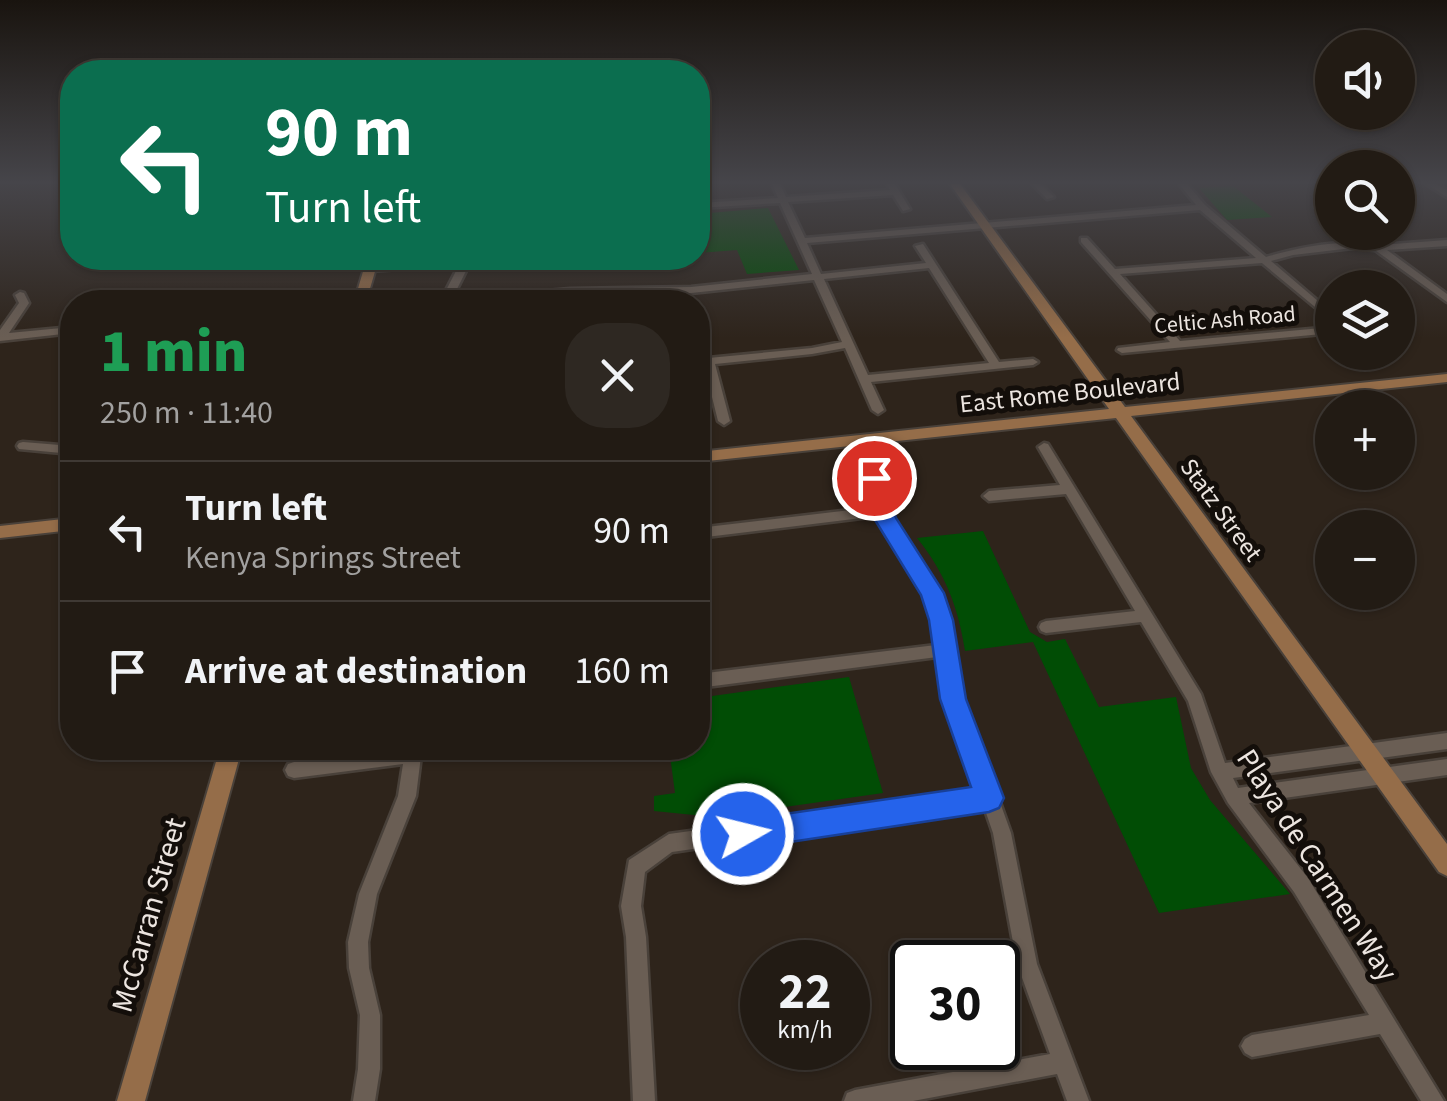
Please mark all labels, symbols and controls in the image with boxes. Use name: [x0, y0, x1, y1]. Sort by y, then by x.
map controls: [1315, 30, 1415, 610]
button: sound: [1315, 30, 1415, 130]
text: 90 m: [265, 83, 413, 183]
icon: left: [100, 100, 230, 230]
button: search: [1315, 150, 1415, 250]
text: Turn left: [265, 176, 421, 240]
button: layers: [1315, 270, 1415, 370]
street label: Celtic Ash Road: [1153, 298, 1297, 342]
text: 1 min: [100, 310, 247, 395]
button: close: [565, 323, 670, 428]
street label: East Rome Boulevard: [958, 364, 1182, 422]
text: 250 m · 11:40: [100, 390, 273, 436]
button: +: [1315, 390, 1415, 490]
pin: [832, 436, 917, 521]
icon: arrive: [847, 451, 902, 506]
street label: Statz Street: [1171, 451, 1271, 569]
text: Turn left: [185, 481, 327, 535]
icon: left: [100, 504, 155, 559]
text: 90 m: [593, 504, 670, 558]
button: −: [1315, 510, 1415, 610]
text: Kenya Springs Street: [185, 535, 461, 581]
icon: arrive: [100, 644, 155, 699]
text: Arrive at destination: [185, 644, 527, 698]
text: 160 m: [574, 644, 670, 698]
street label: Playa de Carmen Way: [1226, 741, 1408, 989]
position arrow: [691, 782, 795, 886]
street label: McCarran Street: [101, 813, 197, 1017]
speed limit sign: 30: [890, 940, 1020, 1070]
text: 22: [779, 957, 831, 1028]
text: km/h: [777, 1012, 833, 1048]

